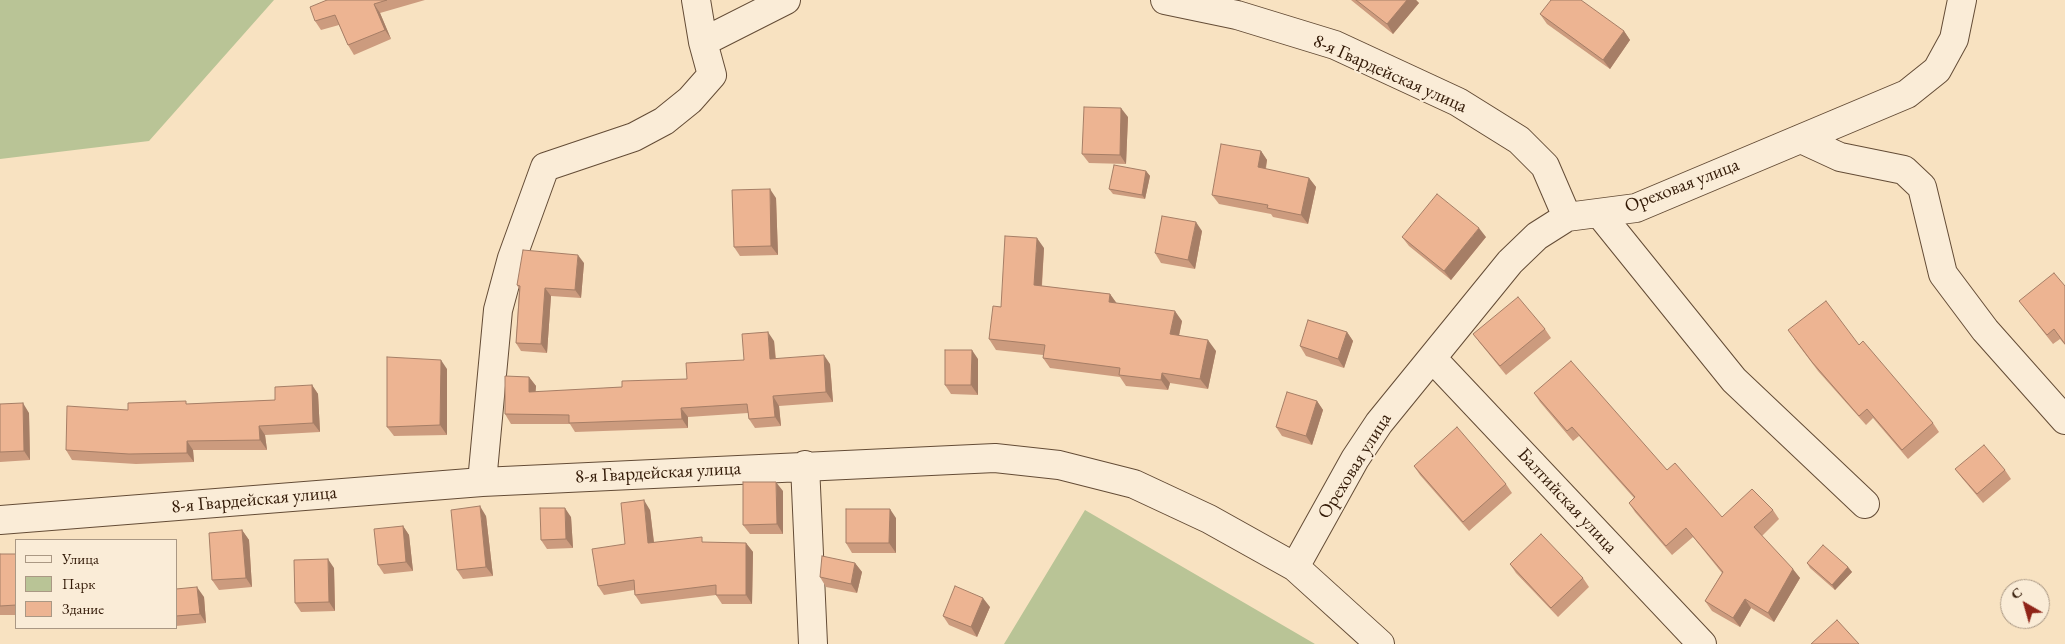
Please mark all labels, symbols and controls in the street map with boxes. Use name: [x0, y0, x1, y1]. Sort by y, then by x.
street label: 8-я Гвардейская улица: [1309, 30, 1471, 118]
street label: Ореховая улица: [1621, 154, 1743, 218]
street label: Ореховая улица: [1313, 409, 1397, 523]
street label: Балтийская улица: [1512, 443, 1622, 559]
street label: 8-я Гвардейская улица: [574, 457, 742, 489]
street label: 8-я Гвардейская улица: [170, 481, 338, 519]
legend: [15, 539, 178, 629]
text: Улица: [62, 549, 99, 568]
text: Парк: [62, 574, 95, 593]
north arrow: [2000, 579, 2050, 629]
text: С: [2007, 583, 2026, 603]
text: Здание: [62, 599, 104, 618]

